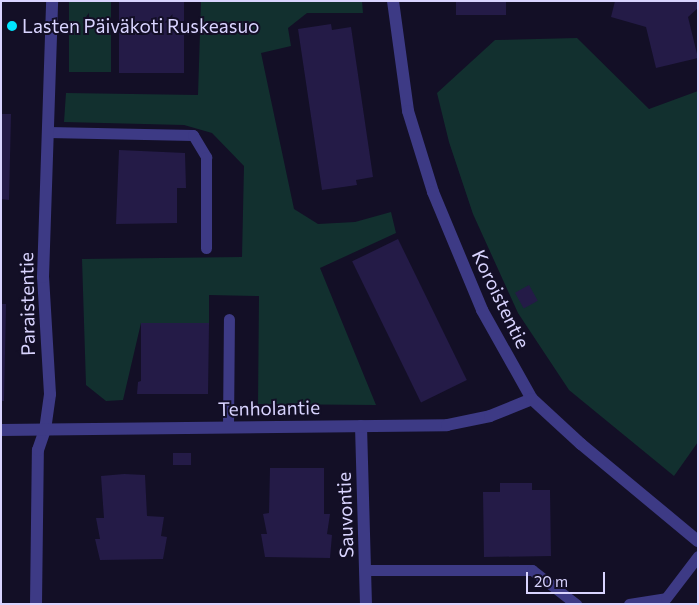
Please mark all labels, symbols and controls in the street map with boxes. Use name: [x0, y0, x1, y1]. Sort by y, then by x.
place label: Lasten Päiväkoti Ruskeasuo: [22, 15, 259, 37]
marker: Lasten Päiväkoti Ruskeasuo: [6, 20, 18, 32]
street label: Koroistentie: [467, 246, 535, 352]
street label: Paraistentie: [15, 252, 39, 356]
street label: Tenholantie: [218, 396, 320, 420]
street label: Sauvontie: [332, 472, 358, 558]
scale bar: [529, 562, 608, 594]
text: 20 m: [534, 572, 568, 590]

